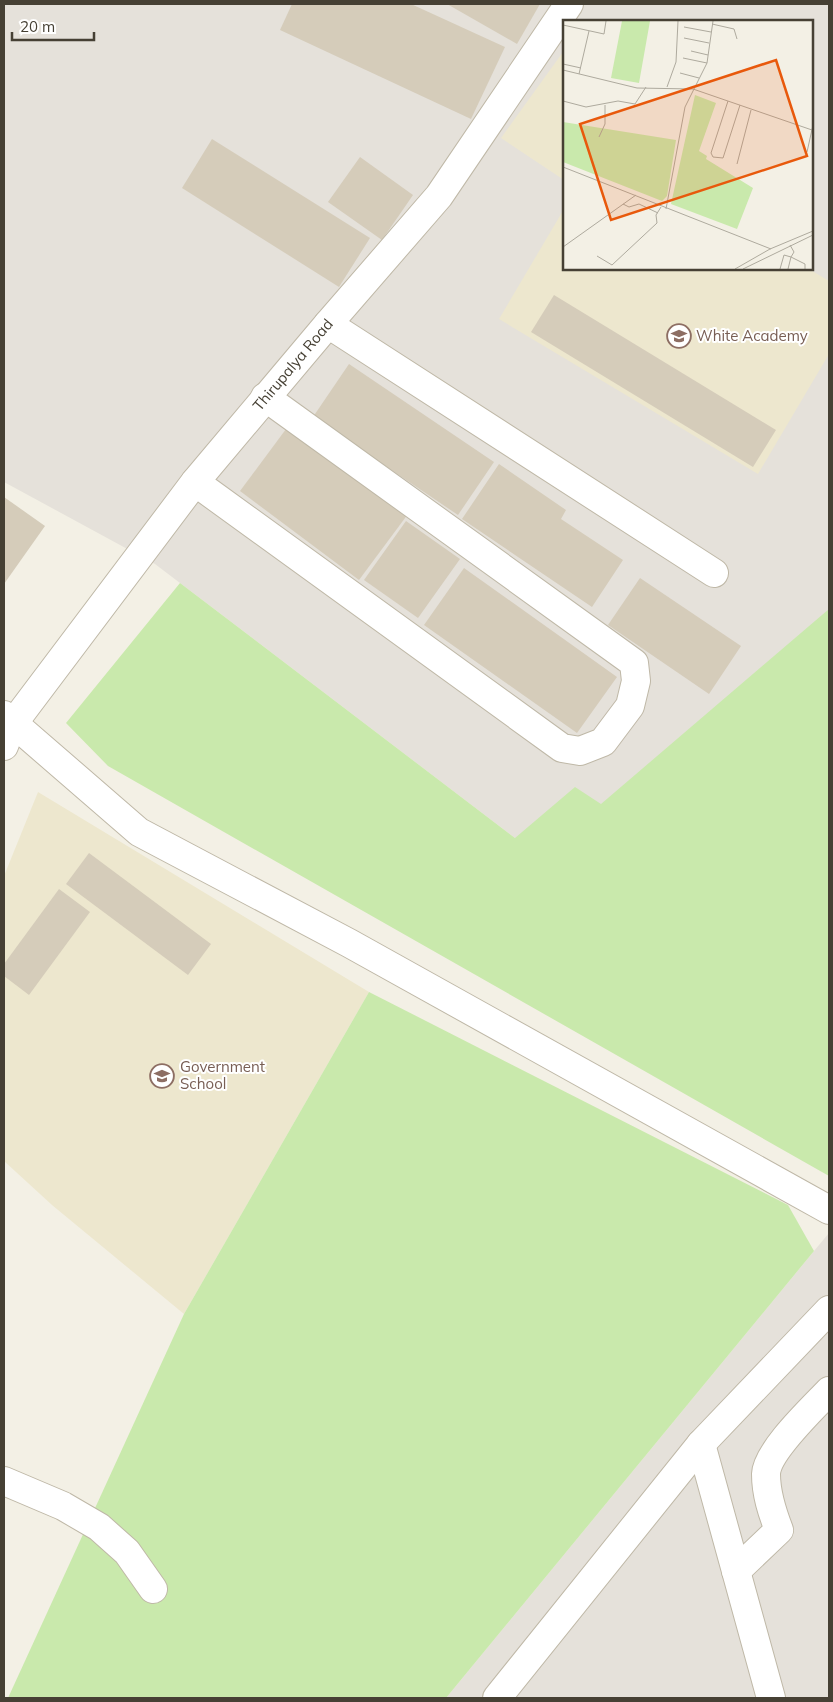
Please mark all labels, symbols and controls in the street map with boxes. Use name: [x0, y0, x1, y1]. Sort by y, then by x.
scale bar: [12, 10, 95, 42]
text: 20 m: [20, 17, 55, 36]
inset map: [563, 20, 813, 270]
street label: Thirupalya Road: [249, 315, 337, 415]
school or university icon: White Academy: [666, 323, 692, 349]
place label: White Academy: [696, 326, 808, 345]
place label: Government School: [180, 1057, 265, 1093]
school or university icon: Government School: [149, 1063, 175, 1089]

